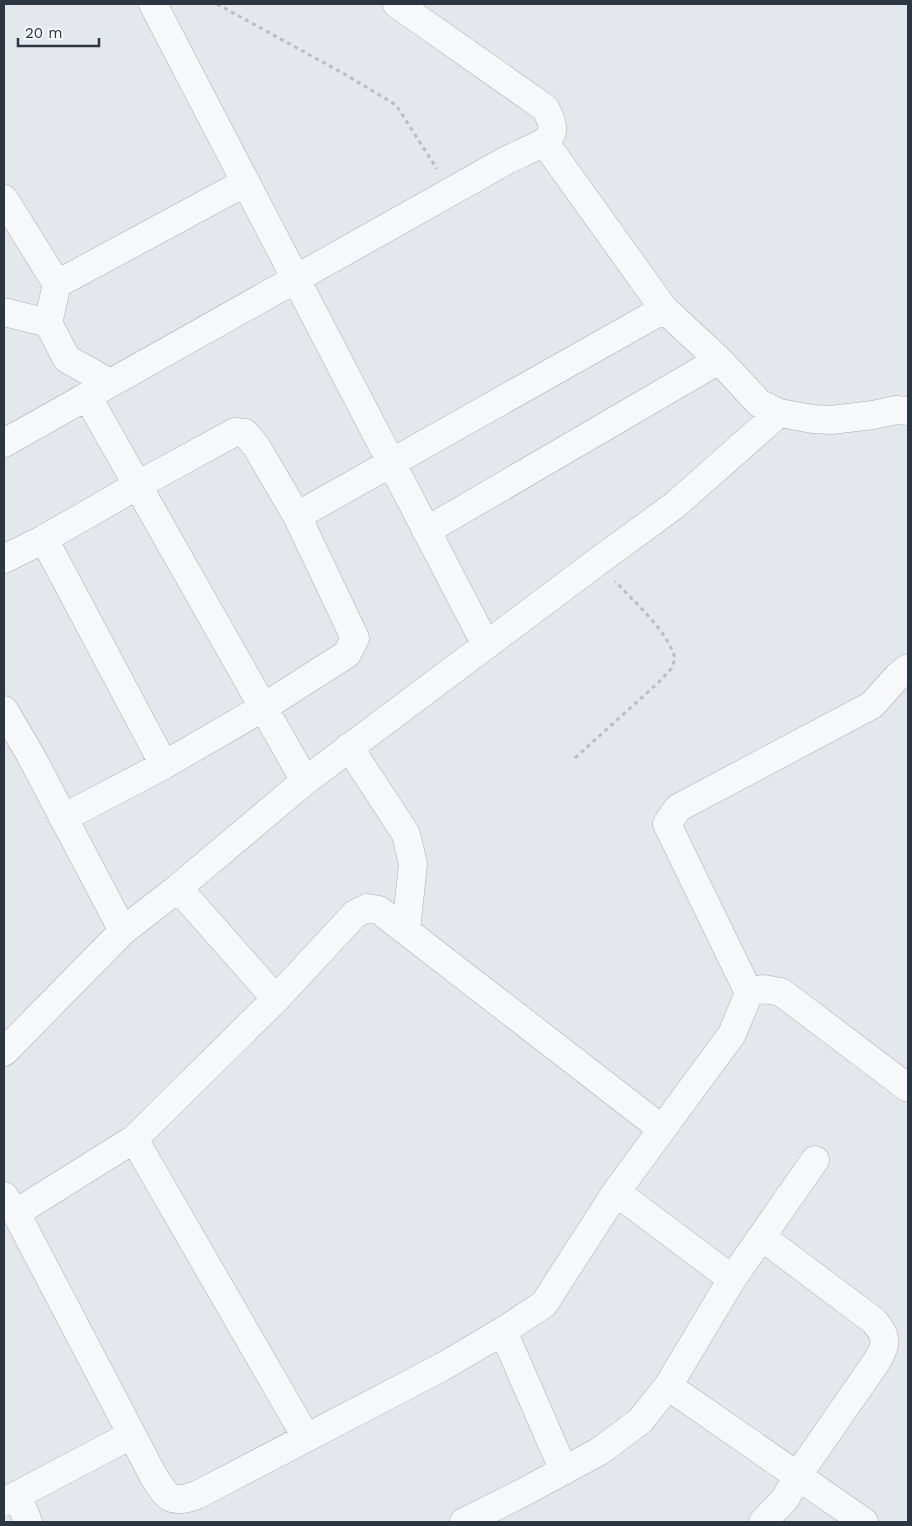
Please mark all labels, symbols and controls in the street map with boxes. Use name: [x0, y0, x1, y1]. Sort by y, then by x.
scale bar: [18, 15, 99, 47]
text: 20 m: [25, 24, 63, 42]

